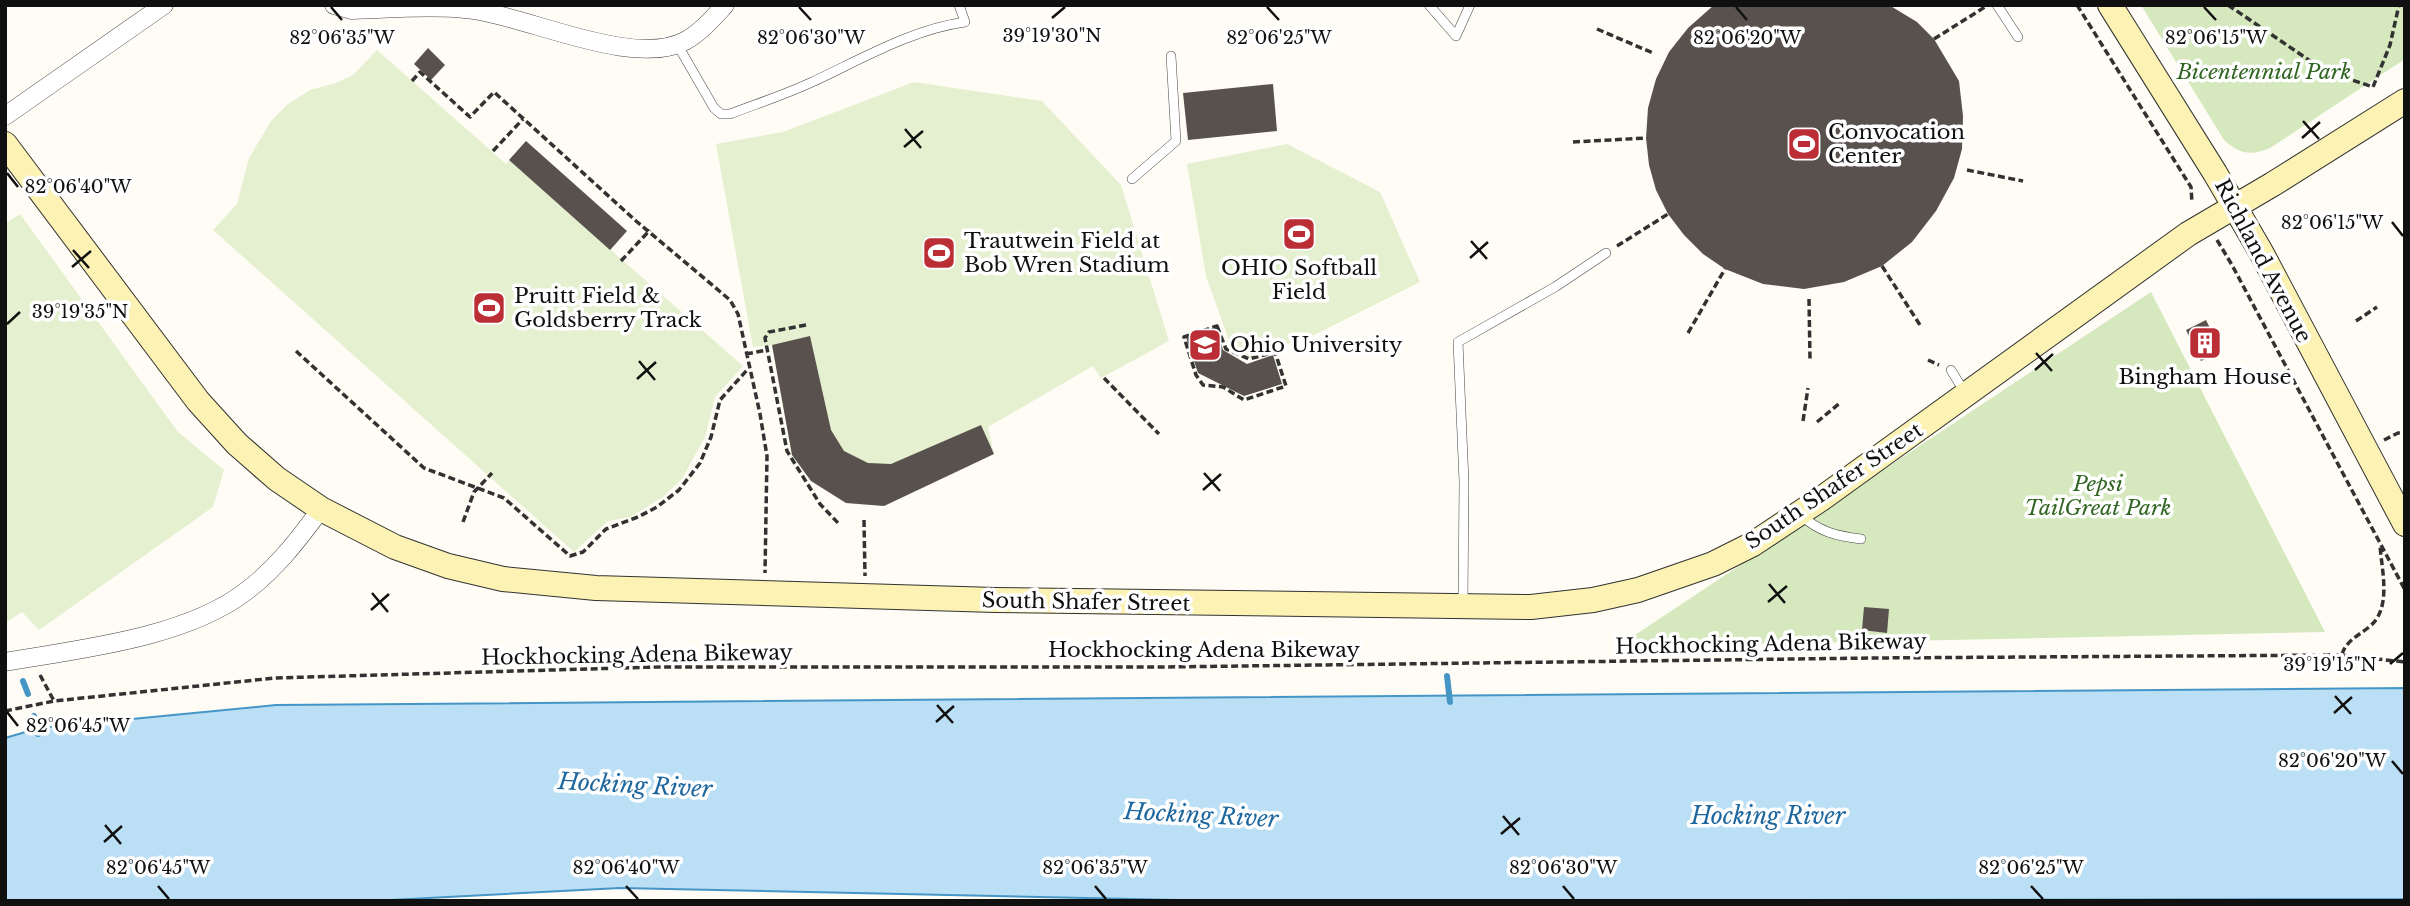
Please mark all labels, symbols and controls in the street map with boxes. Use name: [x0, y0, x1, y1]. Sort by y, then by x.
text: 39°19'30"N: [1002, 25, 1102, 47]
text: 82°06'35"W: [289, 27, 396, 49]
text: 82°06'30"W: [757, 27, 866, 49]
text: 82°06'25"W: [1226, 27, 1333, 49]
text: 82°06'20"W: [1693, 27, 1802, 49]
text: 82°06'15"W: [2165, 27, 2268, 49]
park label: Bicentennial Park: [2176, 59, 2351, 85]
place label: Convocation Center: [1828, 119, 1965, 169]
sports icon: Convocation Center: [1785, 125, 1823, 163]
street label: Richland Avenue: [2209, 175, 2317, 347]
text: 82°06'40"W: [25, 176, 132, 198]
text: 82°06'15"W: [2281, 212, 2384, 234]
sports icon: OHIO Softball Field: [1280, 215, 1318, 253]
place label: Trautwein Field at Bob Wren Stadium: [964, 228, 1170, 278]
sports icon: Trautwein Field at Bob Wren Stadium: [920, 234, 958, 272]
place label: OHIO Softball Field: [1221, 255, 1377, 305]
place label: Pruitt Field & Goldsberry Track: [514, 283, 702, 333]
sports icon: Pruitt Field & Goldsberry Track: [470, 289, 508, 327]
text: 39°19'35"N: [32, 301, 128, 323]
building icon: Bingham House: [2186, 324, 2224, 362]
school or university icon: Ohio University: [1186, 326, 1224, 364]
place label: Ohio University: [1230, 332, 1403, 358]
place label: Bingham House: [2118, 364, 2292, 390]
street label: South Shafer Street: [1740, 417, 1928, 555]
park label: Pepsi TailGreat Park: [2025, 471, 2171, 521]
street label: South Shafer Street: [982, 587, 1191, 617]
street label: Hockhocking Adena Bikeway: [1615, 628, 1928, 660]
street label: Hockhocking Adena Bikeway: [1048, 637, 1360, 663]
street label: Hockhocking Adena Bikeway: [481, 639, 794, 671]
text: 39°19'15"N: [2283, 654, 2377, 676]
text: 82°06'45"W: [26, 715, 131, 737]
text: 82°06'20"W: [2278, 750, 2387, 772]
water label: Hocking River: [556, 767, 714, 803]
water label: Hocking River: [1122, 797, 1280, 833]
water label: Hocking River: [1690, 802, 1847, 830]
text: 82°06'45"W: [106, 857, 211, 879]
text: 82°06'40"W: [573, 857, 680, 879]
text: 82°06'35"W: [1042, 857, 1149, 879]
text: 82°06'30"W: [1509, 857, 1618, 879]
text: 82°06'25"W: [1978, 857, 2085, 879]

